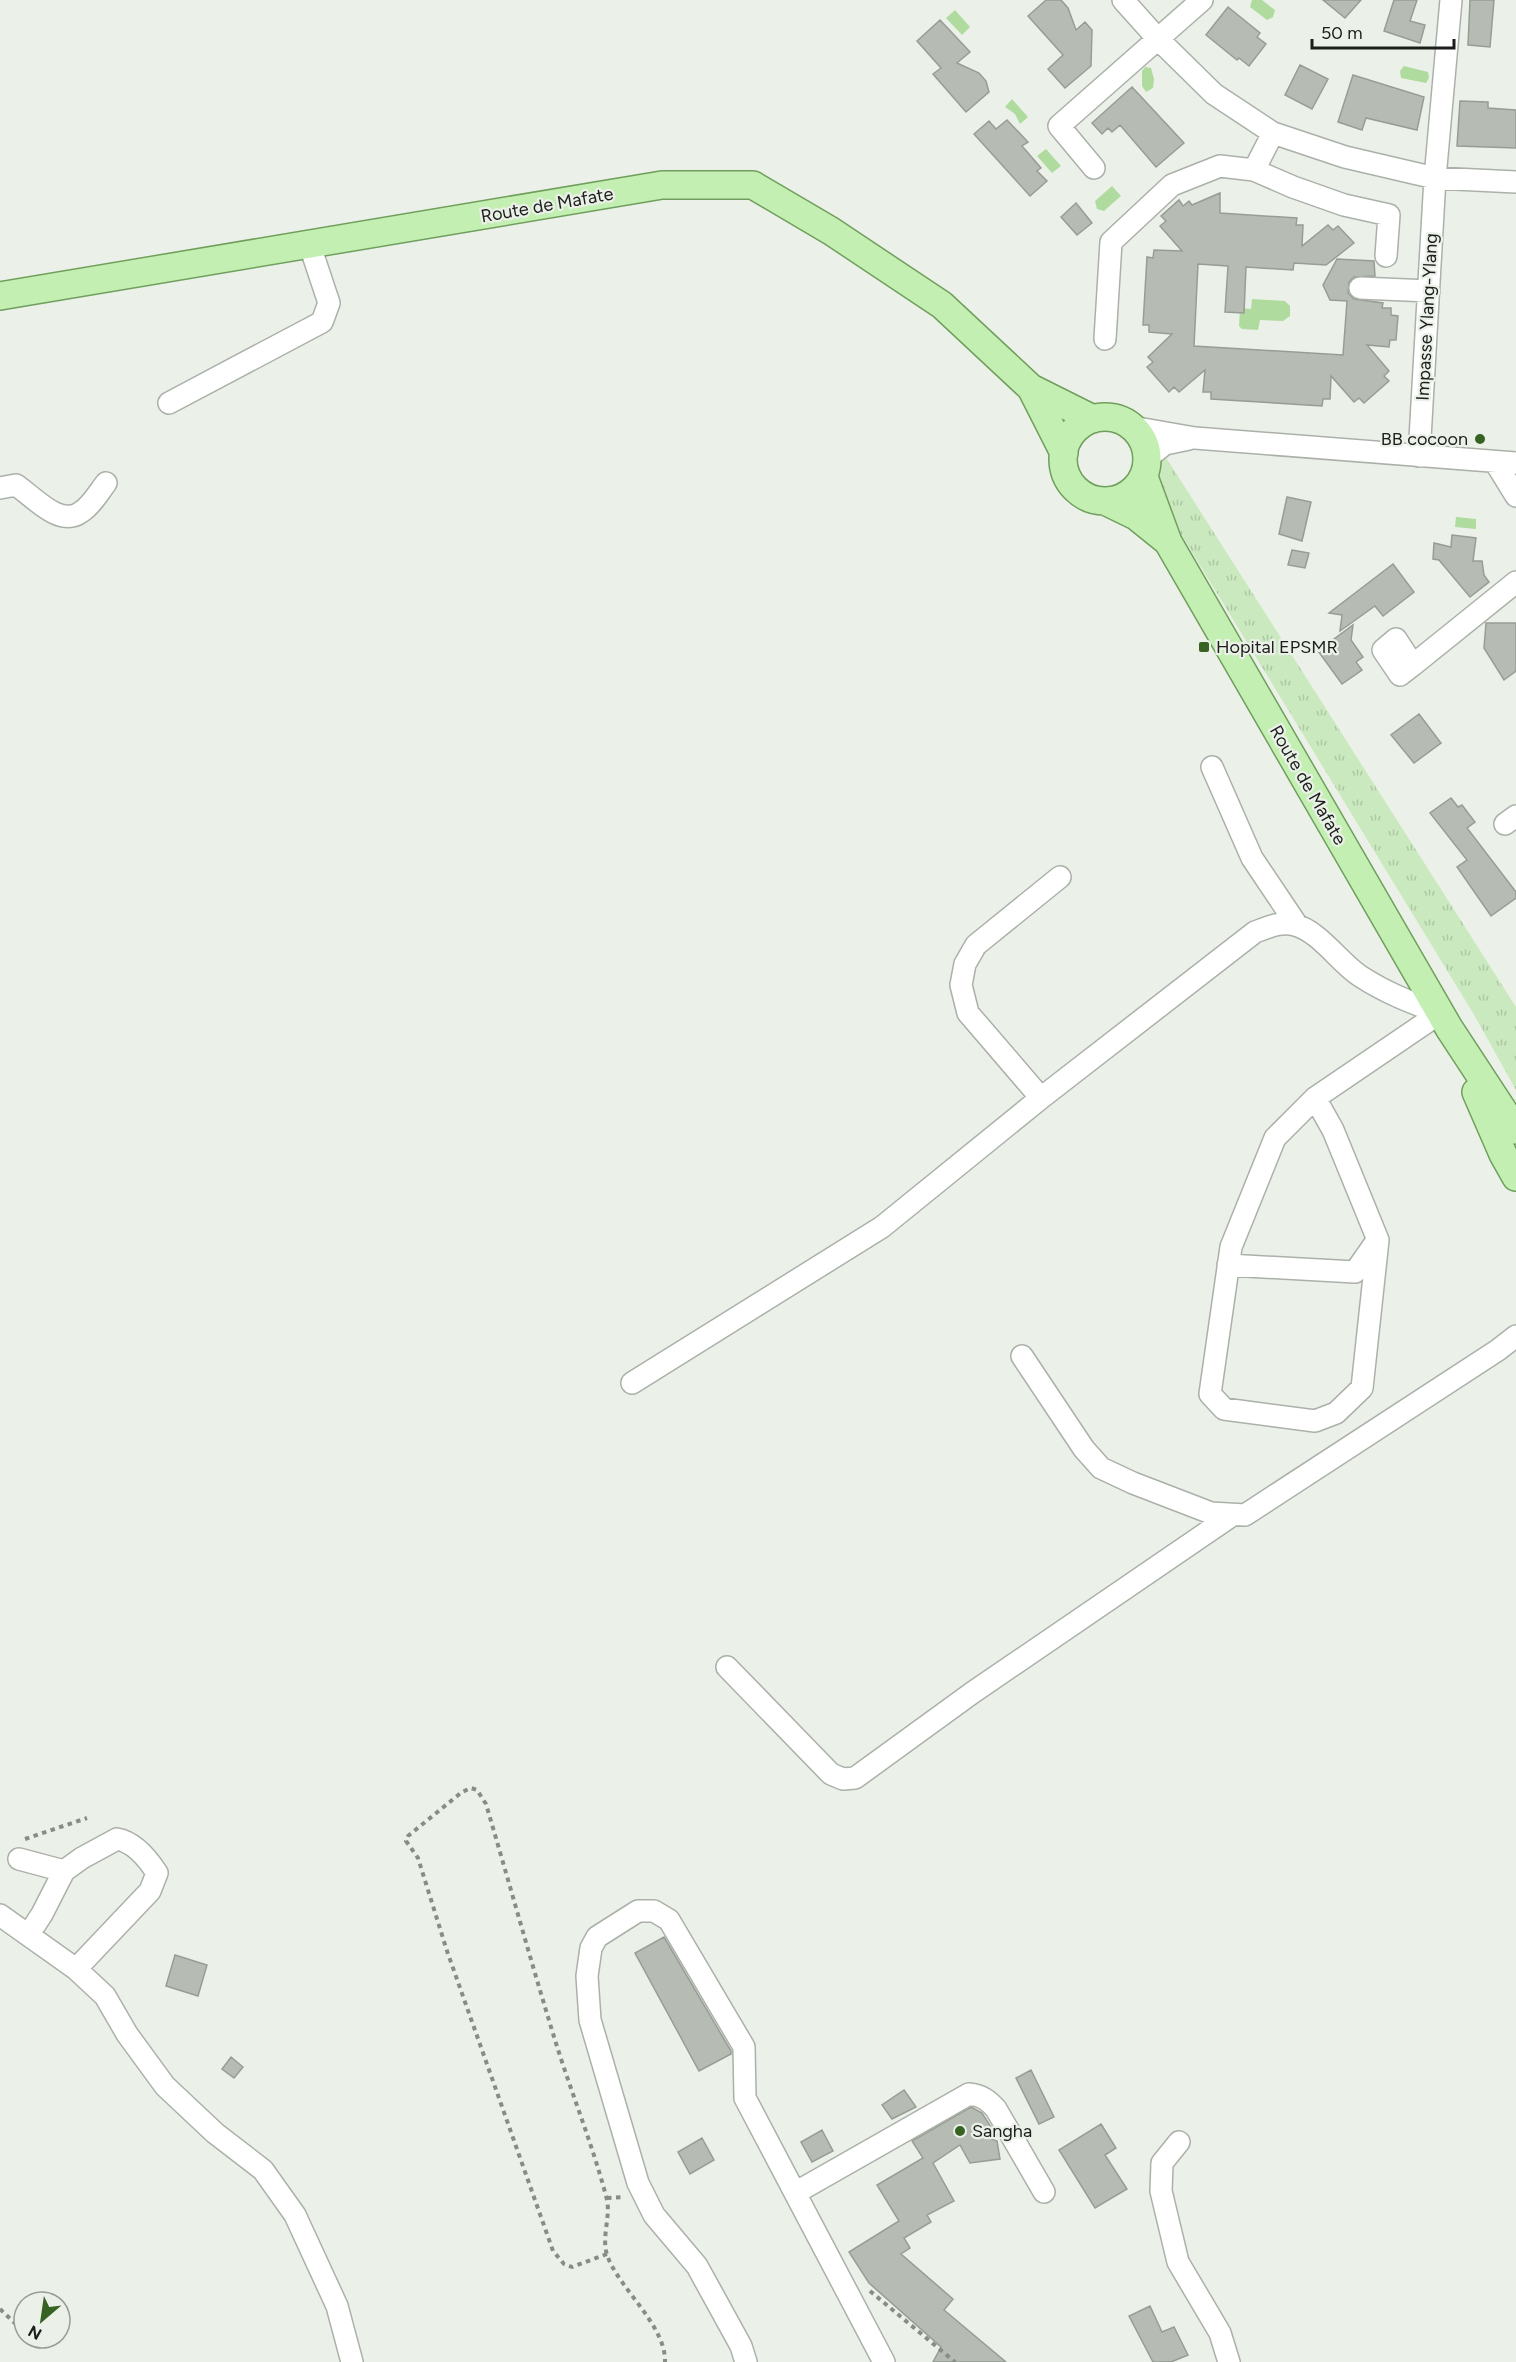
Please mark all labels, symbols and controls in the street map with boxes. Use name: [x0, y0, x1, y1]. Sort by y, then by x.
scale bar: [1312, 12, 1454, 50]
text: 50 m: [1321, 22, 1363, 44]
street label: Route de Mafate: [479, 182, 615, 227]
street label: Impasse Ylang-Ylang: [1412, 233, 1442, 401]
place label: BB cocoon: [1381, 428, 1468, 450]
marker: BB cocoon: [1473, 432, 1487, 446]
place label: Hopital EPSMR: [1216, 636, 1338, 658]
marker: Hopital EPSMR: [1197, 640, 1211, 654]
street label: Route de Mafate: [1265, 721, 1351, 849]
place label: Sangha: [972, 2120, 1032, 2142]
marker: Sangha: [953, 2124, 967, 2138]
north arrow: [12, 2290, 72, 2350]
text: N: [25, 2321, 45, 2344]

